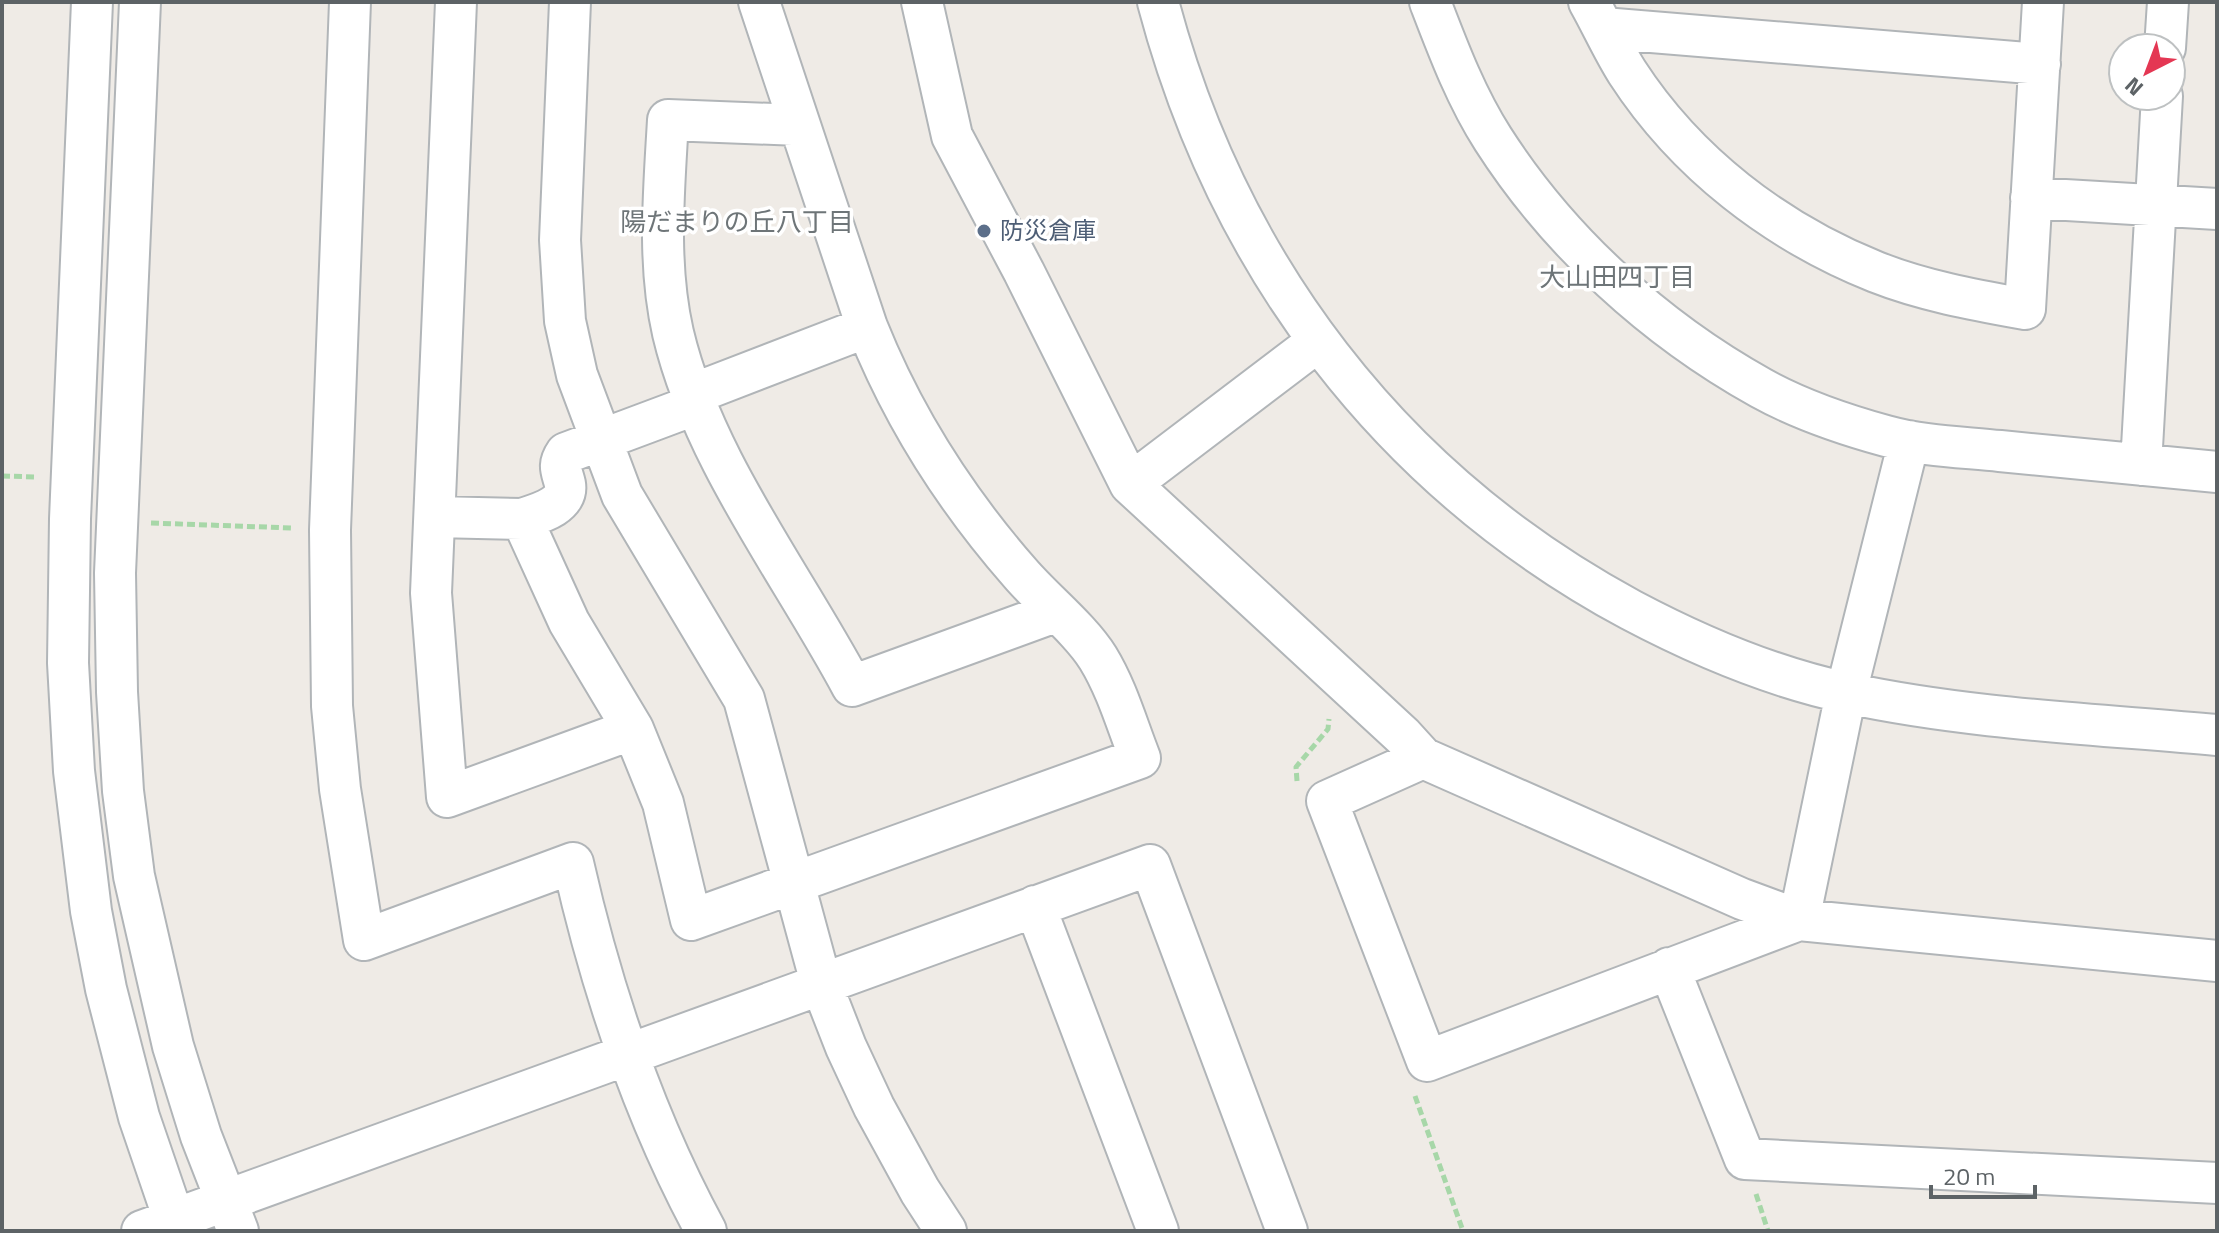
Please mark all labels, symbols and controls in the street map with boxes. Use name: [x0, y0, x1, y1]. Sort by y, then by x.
north arrow: [2107, 32, 2187, 112]
text: N: [2117, 69, 2151, 105]
district label: 陽だまりの丘八丁目: [620, 202, 854, 241]
place label: 防災倉庫: [1000, 212, 1096, 248]
marker: 防災倉庫: [975, 222, 993, 240]
district label: 大山田四丁目: [1539, 257, 1695, 296]
scale bar: [1931, 1149, 2035, 1199]
text: 20 m: [1943, 1158, 1995, 1194]

